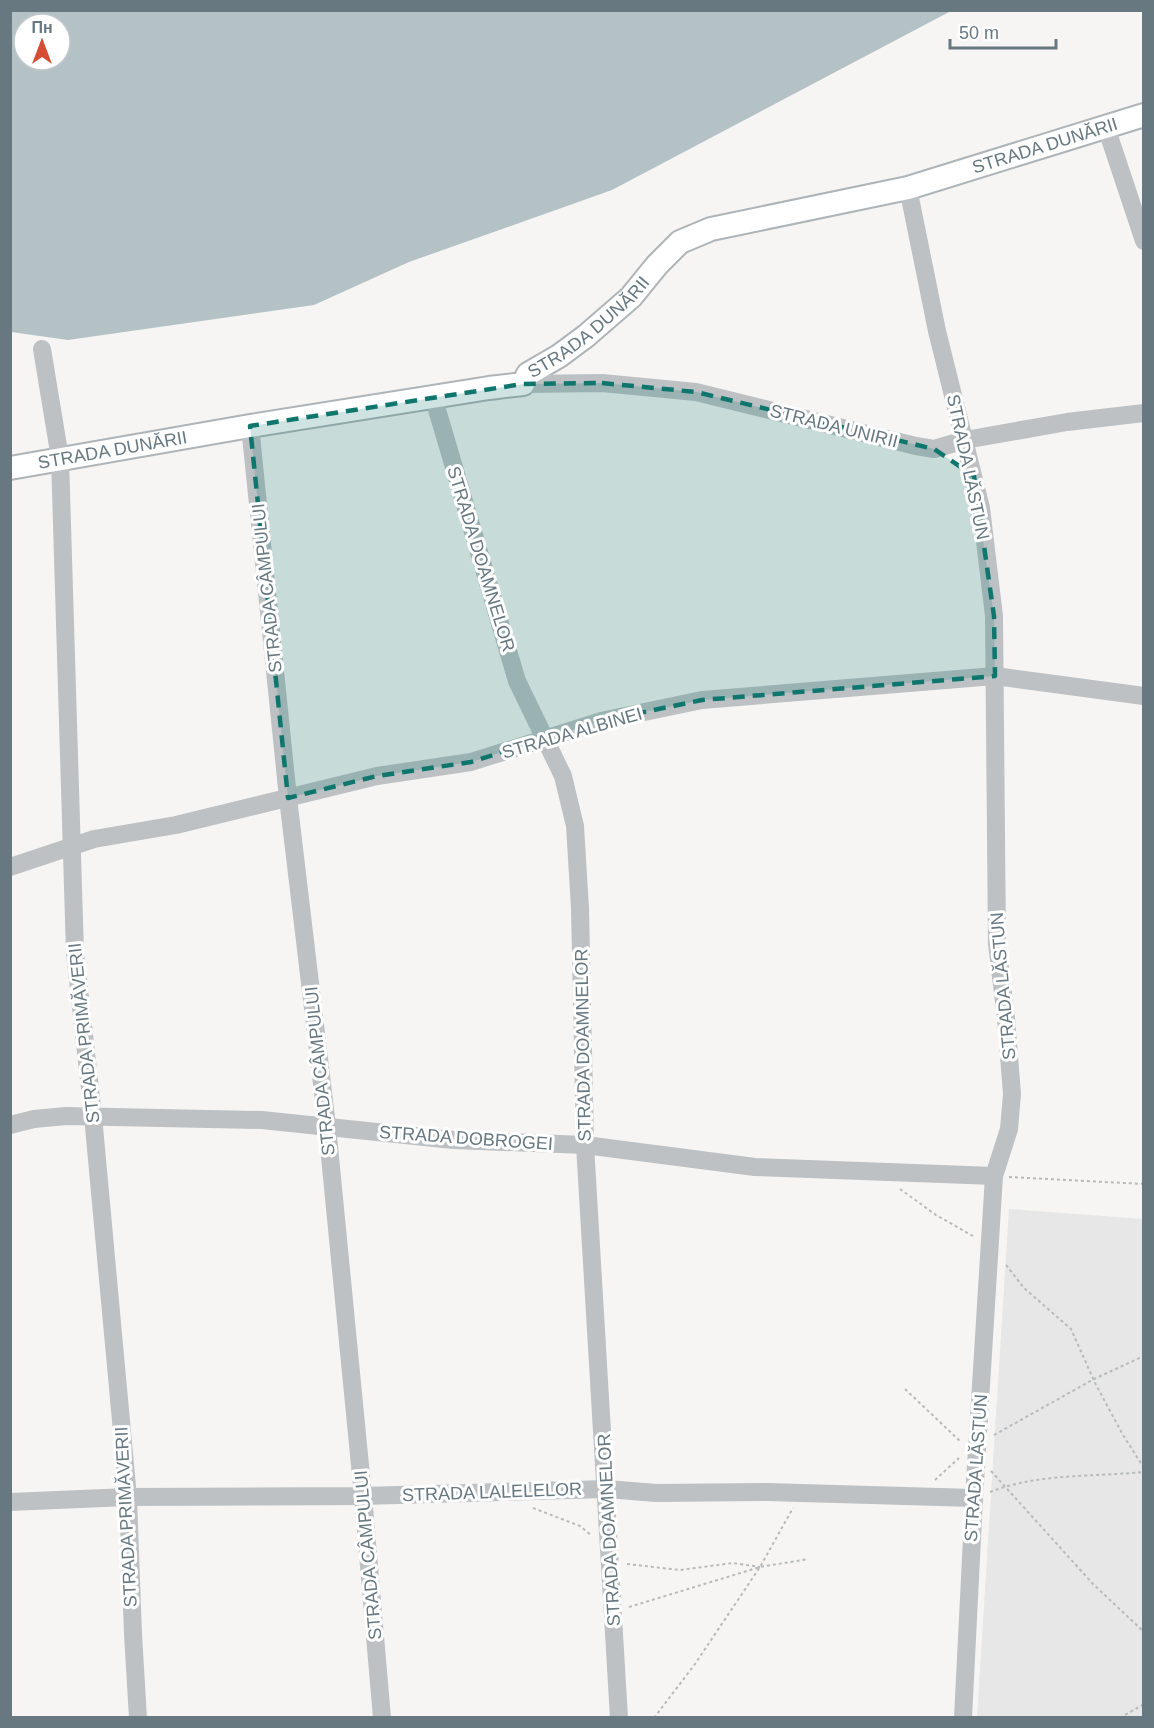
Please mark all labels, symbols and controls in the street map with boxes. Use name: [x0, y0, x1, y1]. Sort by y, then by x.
north arrow: [12, 12, 72, 72]
scale bar: [950, 12, 1056, 50]
text: Пн: [31, 19, 53, 36]
text: 50 m: [959, 23, 999, 43]
street label: STRADA DUNĂRII: [970, 114, 1120, 178]
street label: STRADA DUNĂRII: [524, 272, 654, 382]
street label: STRADA LĂSTUN: [943, 393, 993, 541]
street label: STRADA UNIRII: [768, 400, 900, 452]
street label: STRADA DUNĂRII: [36, 427, 189, 473]
street label: STRADA DOAMNELOR: [443, 464, 519, 654]
street label: STRADA CÂMPULUI: [248, 502, 286, 674]
street label: STRADA ALBINEI: [500, 703, 644, 763]
street label: STRADA LĂSTUN: [987, 911, 1019, 1061]
street label: STRADA PRIMĂVERII: [65, 942, 103, 1124]
street label: STRADA DOAMNELOR: [571, 948, 595, 1142]
street label: STRADA CÂMPULUI: [301, 985, 339, 1157]
street label: STRADA DOBROGEI: [378, 1122, 554, 1154]
street label: STRADA LĂSTUN: [961, 1393, 991, 1543]
street label: STRADA PRIMĂVERII: [111, 1426, 141, 1608]
street label: STRADA DOAMNELOR: [594, 1433, 624, 1627]
street label: STRADA CÂMPULUI: [351, 1469, 385, 1641]
street label: STRADA LALELELOR: [402, 1479, 582, 1505]

